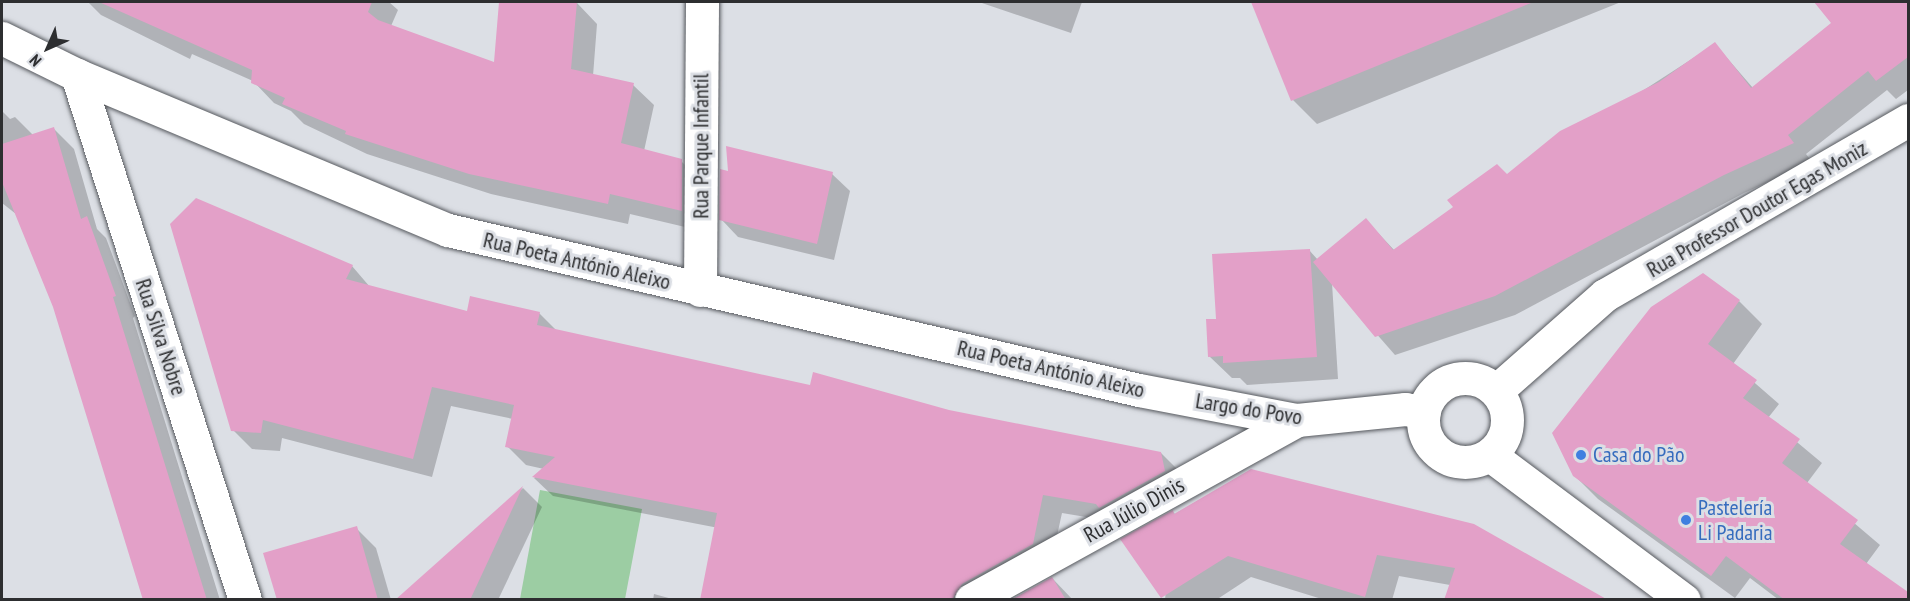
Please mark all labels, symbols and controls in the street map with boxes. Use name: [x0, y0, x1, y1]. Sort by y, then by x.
north arrow: [18, 18, 78, 78]
text: N: [25, 51, 45, 71]
street label: Rua Parque Infantil: [688, 73, 714, 219]
street label: Rua Professor Doutor Egas Moniz: [1642, 135, 1872, 283]
street label: Rua Poeta António Aleixo: [480, 226, 674, 296]
street label: Rua Silva Nobre: [130, 275, 192, 399]
street label: Rua Poeta António Aleixo: [954, 334, 1148, 404]
street label: Largo do Povo: [1194, 388, 1304, 430]
place label: Casa do Pão: [1593, 442, 1684, 468]
marker: Casa do Pão: [1574, 448, 1588, 462]
street label: Rua Júlio Dinis: [1079, 472, 1189, 548]
place label: Pastelería Li Padaria: [1698, 494, 1773, 546]
marker: Pastelería Li Padaria: [1679, 513, 1693, 527]

